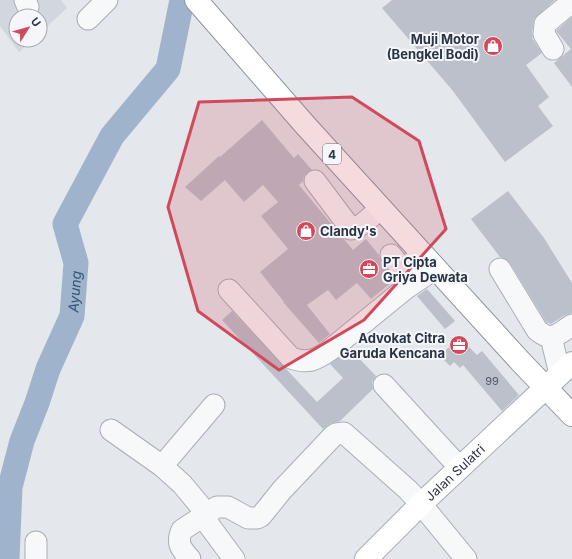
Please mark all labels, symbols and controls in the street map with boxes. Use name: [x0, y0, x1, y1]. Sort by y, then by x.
north arrow: [8, 8, 48, 48]
text: U: [28, 15, 44, 29]
place label: Muji Motor (Bengkel Bodi): [387, 31, 480, 62]
shop icon: Muji Motor (Bengkel Bodi): [482, 35, 504, 57]
road number: 4: [323, 144, 341, 164]
shop icon: Clandy's: [295, 220, 317, 242]
place label: Clandy's: [320, 223, 377, 239]
place label: PT Cipta Griya Dewata: [383, 254, 468, 285]
office icon: PT Cipta Griya Dewata: [358, 258, 380, 280]
water label: Ayung: [64, 270, 84, 314]
place label: Advokat Citra Garuda Kencana: [340, 330, 445, 361]
office icon: Advokat Citra Garuda Kencana: [448, 334, 470, 356]
house number: 99: [485, 374, 499, 388]
street label: Jalan Sulatri: [422, 441, 488, 504]

